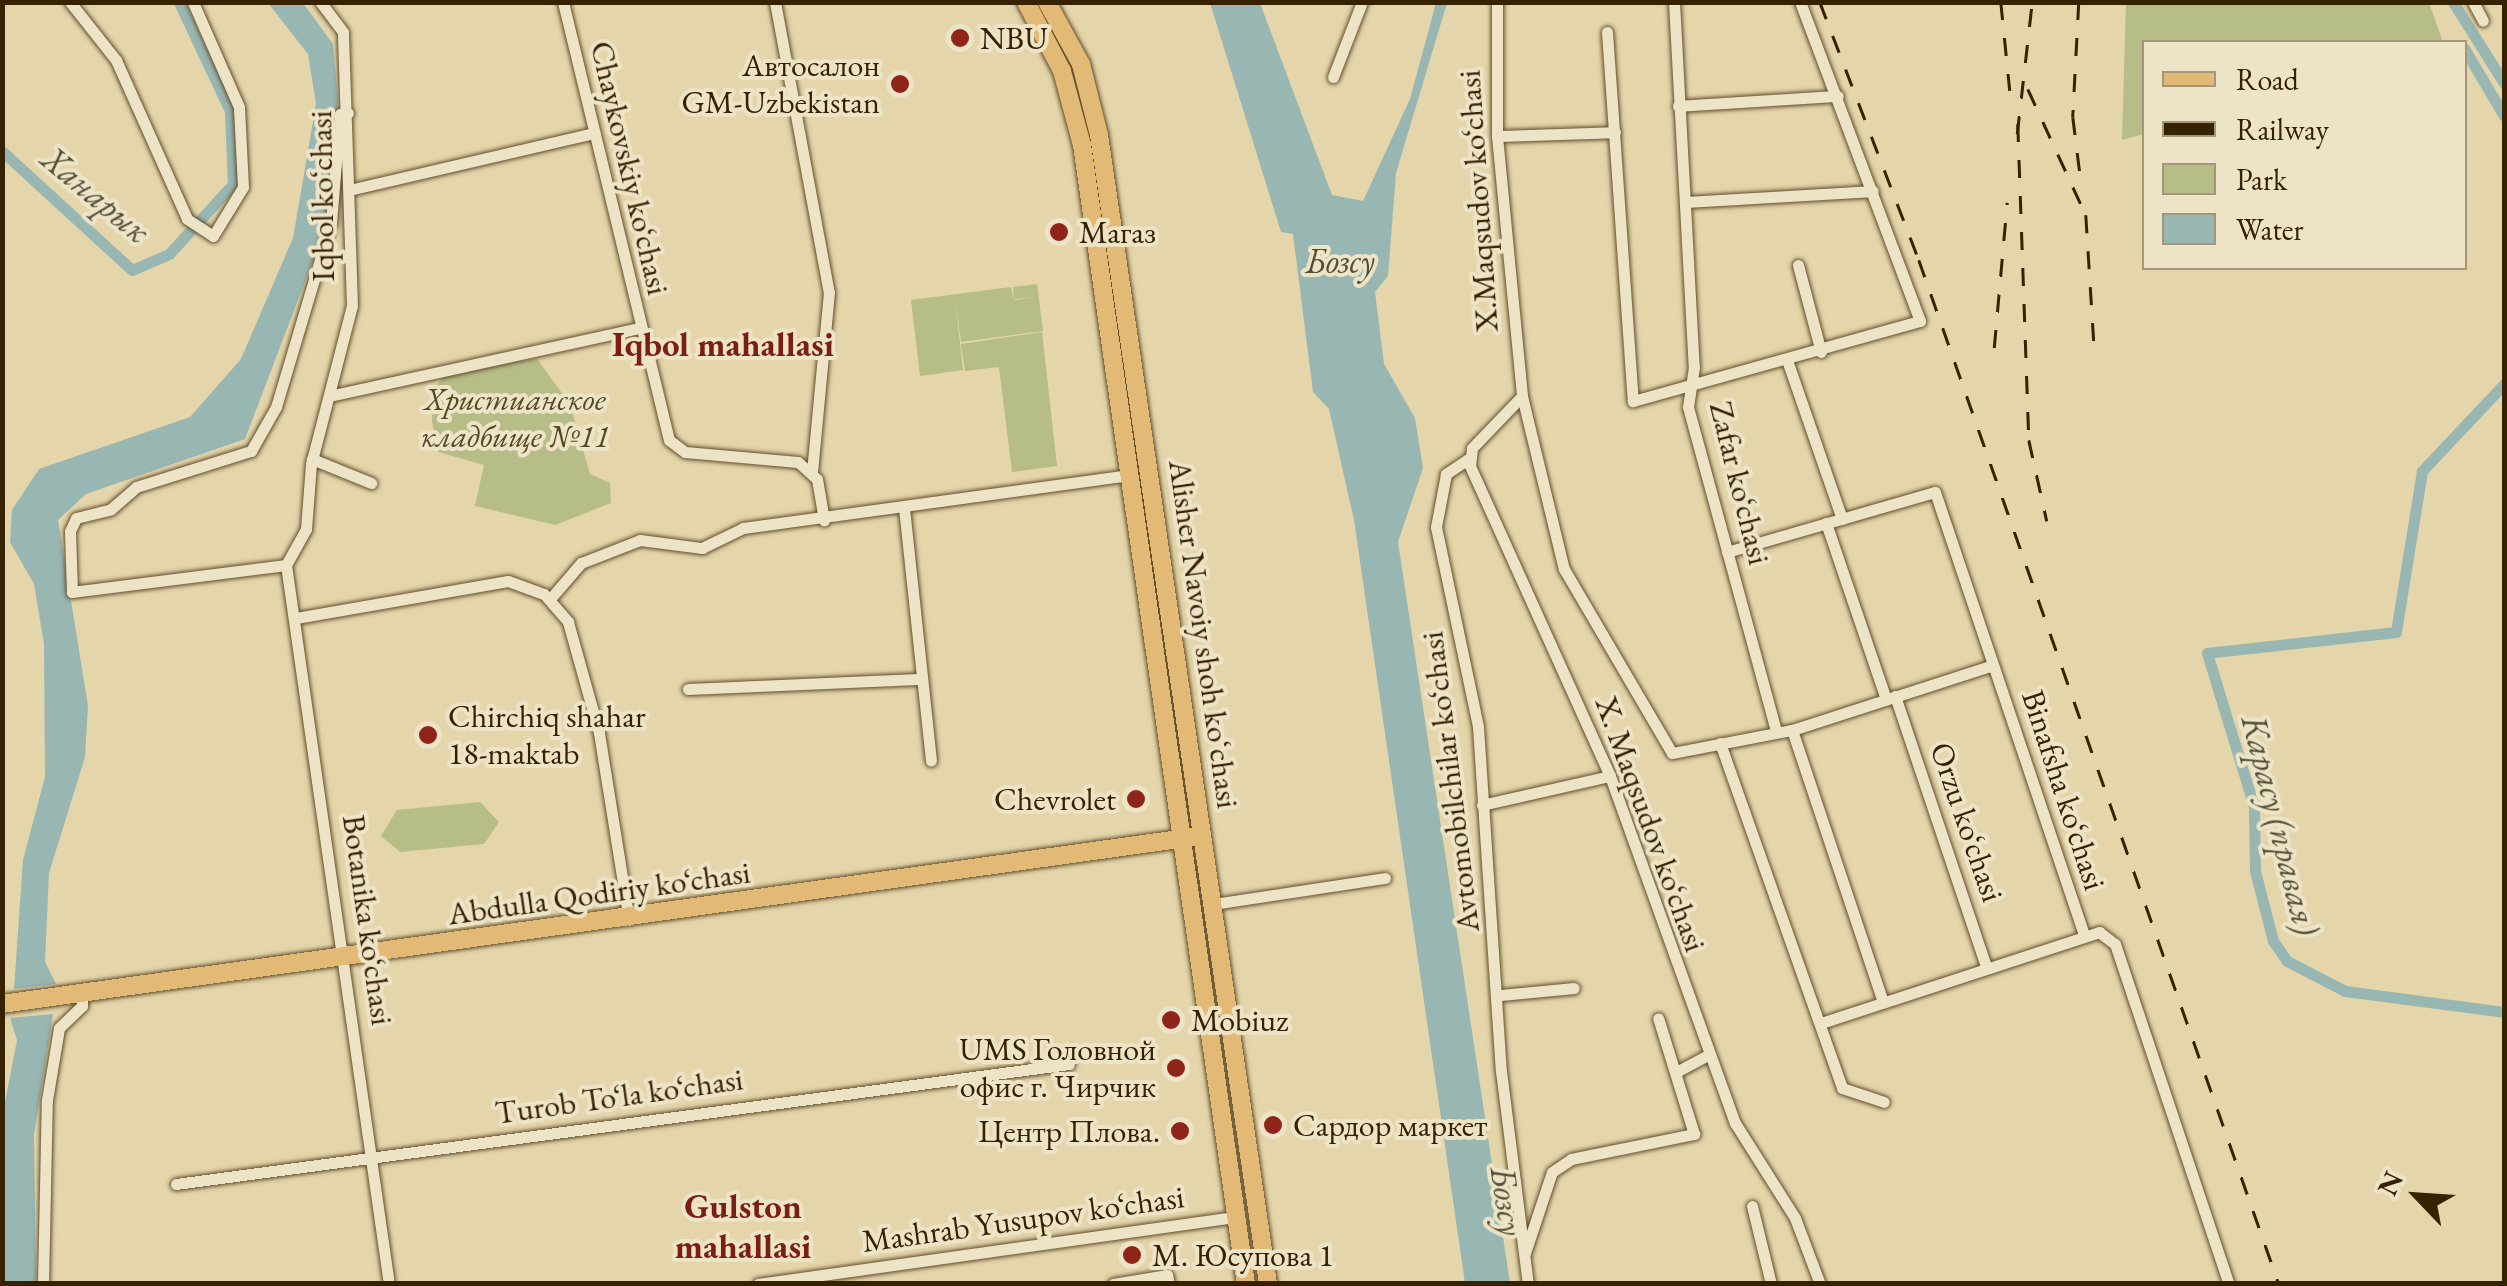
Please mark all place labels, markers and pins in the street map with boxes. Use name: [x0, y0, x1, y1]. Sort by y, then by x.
place label: NBU: [980, 19, 1048, 57]
marker: NBU: [949, 27, 971, 49]
place label: Автосалон GM-Uzbekistan: [682, 47, 880, 122]
marker: Автосалон GM-Uzbekistan: [889, 73, 911, 95]
place label: Магаз: [1079, 213, 1156, 251]
marker: Магаз: [1048, 221, 1070, 243]
place label: Chirchiq shahar 18-maktab: [448, 698, 646, 773]
marker: Chirchiq shahar 18-maktab: [417, 724, 439, 746]
place label: Chevrolet: [994, 780, 1116, 818]
marker: Chevrolet: [1125, 788, 1147, 810]
place label: Mobiuz: [1191, 1001, 1288, 1039]
marker: Mobiuz: [1160, 1009, 1182, 1031]
place label: UMS Головной офис г. Чирчик: [959, 1031, 1156, 1106]
marker: UMS Головной офис г. Чирчик: [1165, 1057, 1187, 1079]
place label: Сардор маркет: [1293, 1106, 1487, 1144]
place label: Центр Плова.: [978, 1112, 1160, 1150]
marker: Сардор маркет: [1262, 1114, 1284, 1136]
marker: Центр Плова.: [1169, 1120, 1191, 1142]
place label: М. Юсупова 1: [1152, 1236, 1334, 1274]
marker: М. Юсупова 1: [1121, 1244, 1143, 1266]

